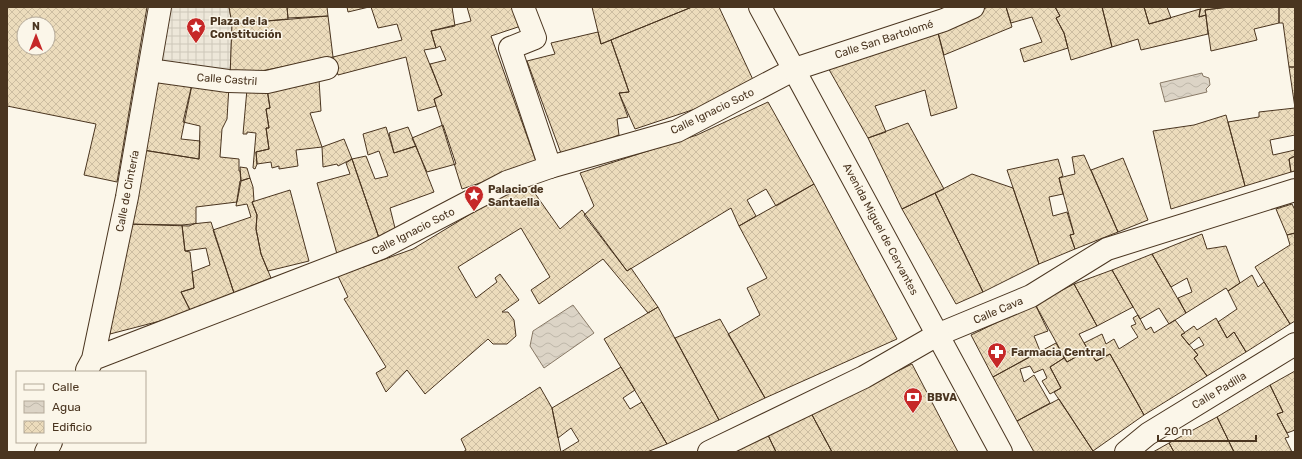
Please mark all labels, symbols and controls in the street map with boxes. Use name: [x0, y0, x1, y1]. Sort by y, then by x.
place label: Plaza de la Constitución: [210, 15, 281, 41]
north arrow: [16, 16, 56, 56]
place icon: Plaza de la Constitución: [185, 16, 207, 44]
street label: Calle San Bartolomé: [833, 17, 935, 62]
text: N: [32, 20, 40, 33]
street label: Calle Castril: [196, 71, 258, 88]
street label: Calle Ignacio Soto: [668, 86, 756, 137]
street label: Calle de Cintería: [113, 149, 142, 233]
street label: Avenida Miguel de Cervantes: [840, 161, 921, 298]
place label: Palacio de Santaella: [488, 183, 544, 209]
place icon: Palacio de Santaella: [463, 184, 485, 212]
street label: Calle Ignacio Soto: [370, 205, 457, 258]
street label: Calle Cava: [971, 294, 1025, 327]
pharmacy icon: Farmacia Central: [986, 341, 1008, 369]
place label: Farmacia Central: [1011, 346, 1105, 359]
street label: Calle Padilla: [1190, 369, 1249, 412]
legend: [16, 371, 146, 443]
text: Calle: [52, 380, 79, 394]
bank icon: BBVA: [902, 386, 924, 414]
place label: BBVA: [927, 391, 957, 404]
text: Agua: [52, 400, 81, 414]
scale bar: [1158, 417, 1256, 443]
text: Edificio: [52, 420, 92, 434]
text: 20 m: [1164, 424, 1192, 438]

